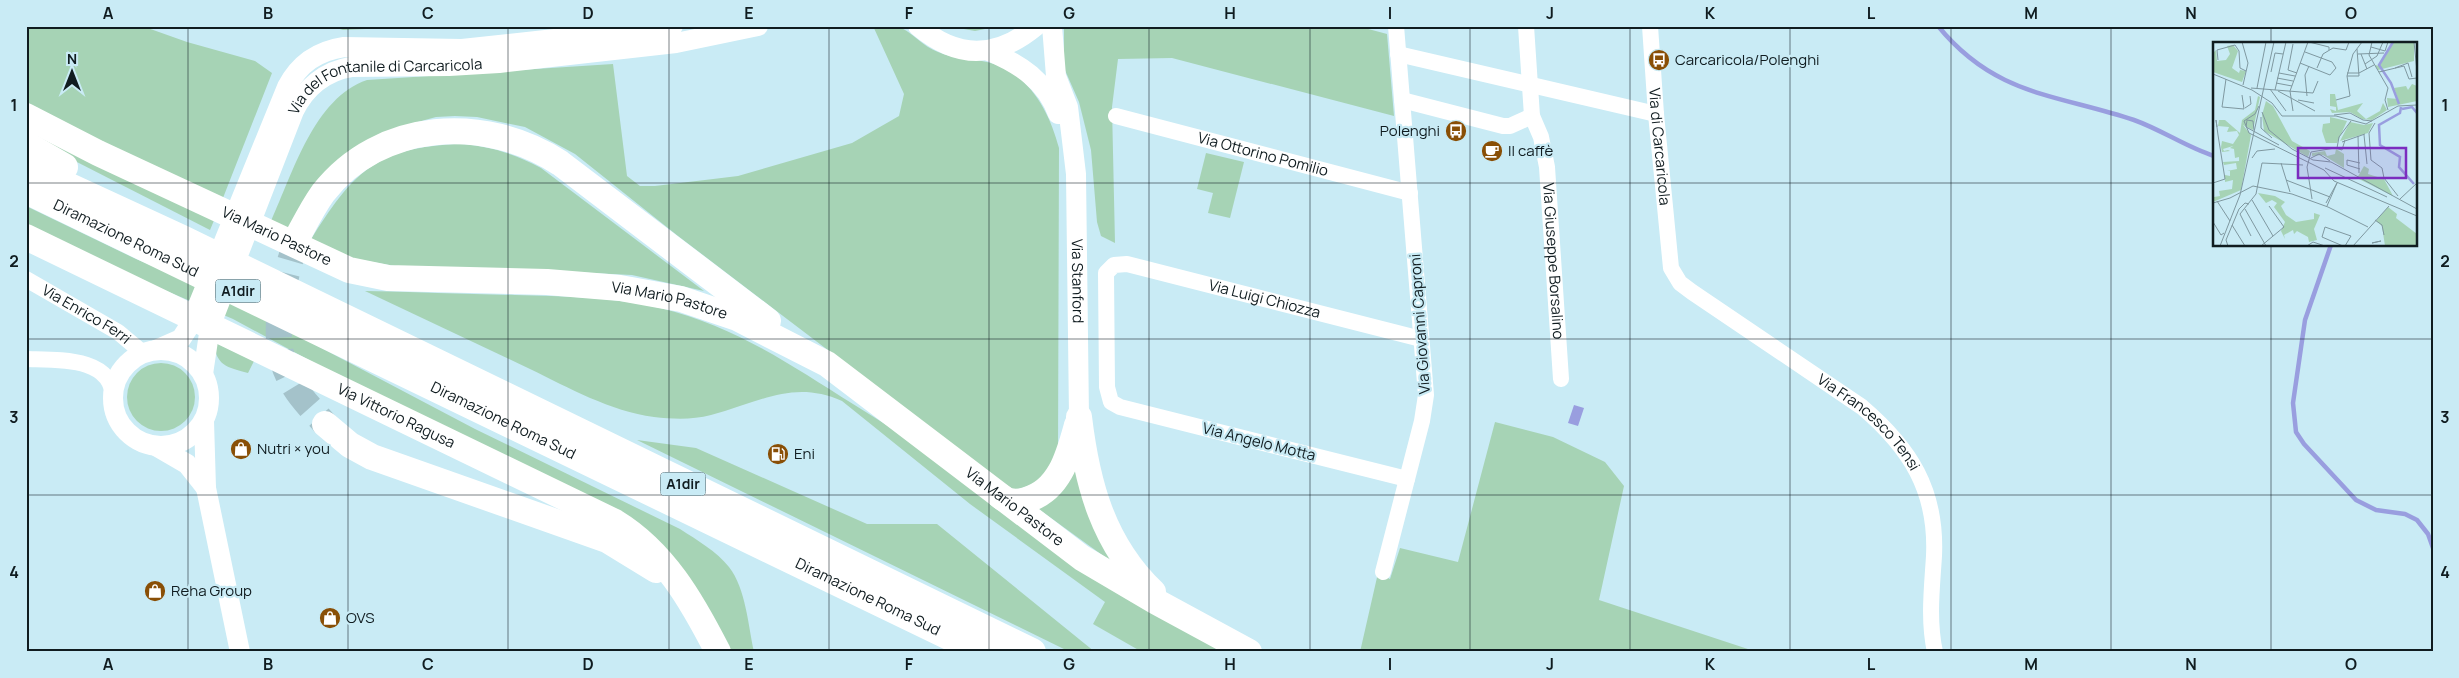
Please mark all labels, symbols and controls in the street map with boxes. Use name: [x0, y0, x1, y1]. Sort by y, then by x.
text: A: [103, 2, 114, 24]
text: B: [263, 2, 273, 24]
text: C: [422, 2, 434, 24]
text: D: [582, 2, 594, 24]
text: E: [744, 2, 754, 24]
text: F: [905, 2, 914, 24]
text: G: [1063, 2, 1075, 24]
text: H: [1224, 2, 1236, 24]
text: I: [1388, 2, 1392, 24]
text: J: [1546, 2, 1554, 24]
text: K: [1705, 2, 1716, 24]
text: L: [1867, 2, 1876, 24]
text: M: [2024, 2, 2038, 24]
text: N: [2185, 2, 2197, 24]
text: O: [2345, 2, 2357, 24]
inset map: [2213, 42, 2416, 246]
north arrow: [48, 48, 98, 98]
bus stop icon: Carcaricola/Polenghi: [1647, 48, 1671, 72]
text: N: [67, 49, 77, 68]
place label: Carcaricola/Polenghi: [1675, 49, 1820, 70]
street label: Via del Fontanile di Carcaricola: [283, 53, 483, 118]
street label: Via di Carcaricola: [1644, 87, 1676, 206]
text: 1: [10, 94, 18, 116]
text: 1: [2441, 94, 2449, 116]
bus stop icon: Polenghi: [1444, 119, 1468, 143]
place label: Polenghi: [1380, 120, 1440, 141]
street label: Via Ottorino Pomilio: [1196, 127, 1331, 181]
cafe icon: Il caffè: [1480, 139, 1504, 163]
place label: Il caffè: [1508, 140, 1554, 161]
street label: Via Giuseppe Borsalino: [1538, 182, 1569, 340]
street label: Diramazione Roma Sud: [50, 194, 202, 282]
street label: Via Mario Pastore: [218, 201, 335, 271]
street label: Via Stanford: [1067, 239, 1089, 323]
text: 2: [9, 250, 19, 272]
text: 2: [2440, 250, 2450, 272]
street label: Via Giovanni Caproni: [1404, 253, 1435, 395]
street label: Via Luigi Chiozza: [1206, 274, 1323, 323]
street label: Via Mario Pastore: [611, 276, 731, 324]
street label: Via Enrico Ferri: [38, 279, 136, 349]
road number: A1dir: [216, 280, 260, 302]
street label: Via Francesco Tensi: [1813, 369, 1925, 474]
street label: Diramazione Roma Sud: [427, 376, 579, 464]
street label: Via Vittorio Ragusa: [334, 378, 459, 453]
text: 3: [9, 406, 19, 428]
text: 3: [2440, 406, 2450, 428]
street label: Via Angelo Motta: [1200, 417, 1318, 466]
shop icon: Nutri × you: [229, 437, 253, 461]
place label: Nutri × you: [257, 438, 330, 459]
fuel station icon: Eni: [766, 442, 790, 466]
place label: Eni: [794, 443, 815, 464]
street label: Via Mario Pastore: [961, 462, 1069, 551]
road number: A1dir: [660, 472, 706, 496]
street label: Diramazione Roma Sud: [792, 552, 944, 640]
text: 4: [9, 561, 19, 583]
text: 4: [2440, 561, 2450, 583]
shop icon: Reha Group: [143, 579, 167, 603]
place label: Reha Group: [171, 580, 252, 601]
shop icon: OVS: [318, 606, 342, 630]
place label: OVS: [346, 607, 374, 628]
text: A: [103, 653, 114, 675]
text: B: [263, 653, 273, 675]
text: C: [422, 653, 434, 675]
text: D: [582, 653, 594, 675]
text: E: [744, 653, 754, 675]
text: F: [905, 653, 914, 675]
text: G: [1063, 653, 1075, 675]
text: H: [1224, 653, 1236, 675]
text: I: [1388, 653, 1392, 675]
text: J: [1546, 653, 1554, 675]
text: K: [1705, 653, 1716, 675]
text: L: [1867, 653, 1876, 675]
text: M: [2024, 653, 2038, 675]
text: N: [2185, 653, 2197, 675]
text: O: [2345, 653, 2357, 675]

